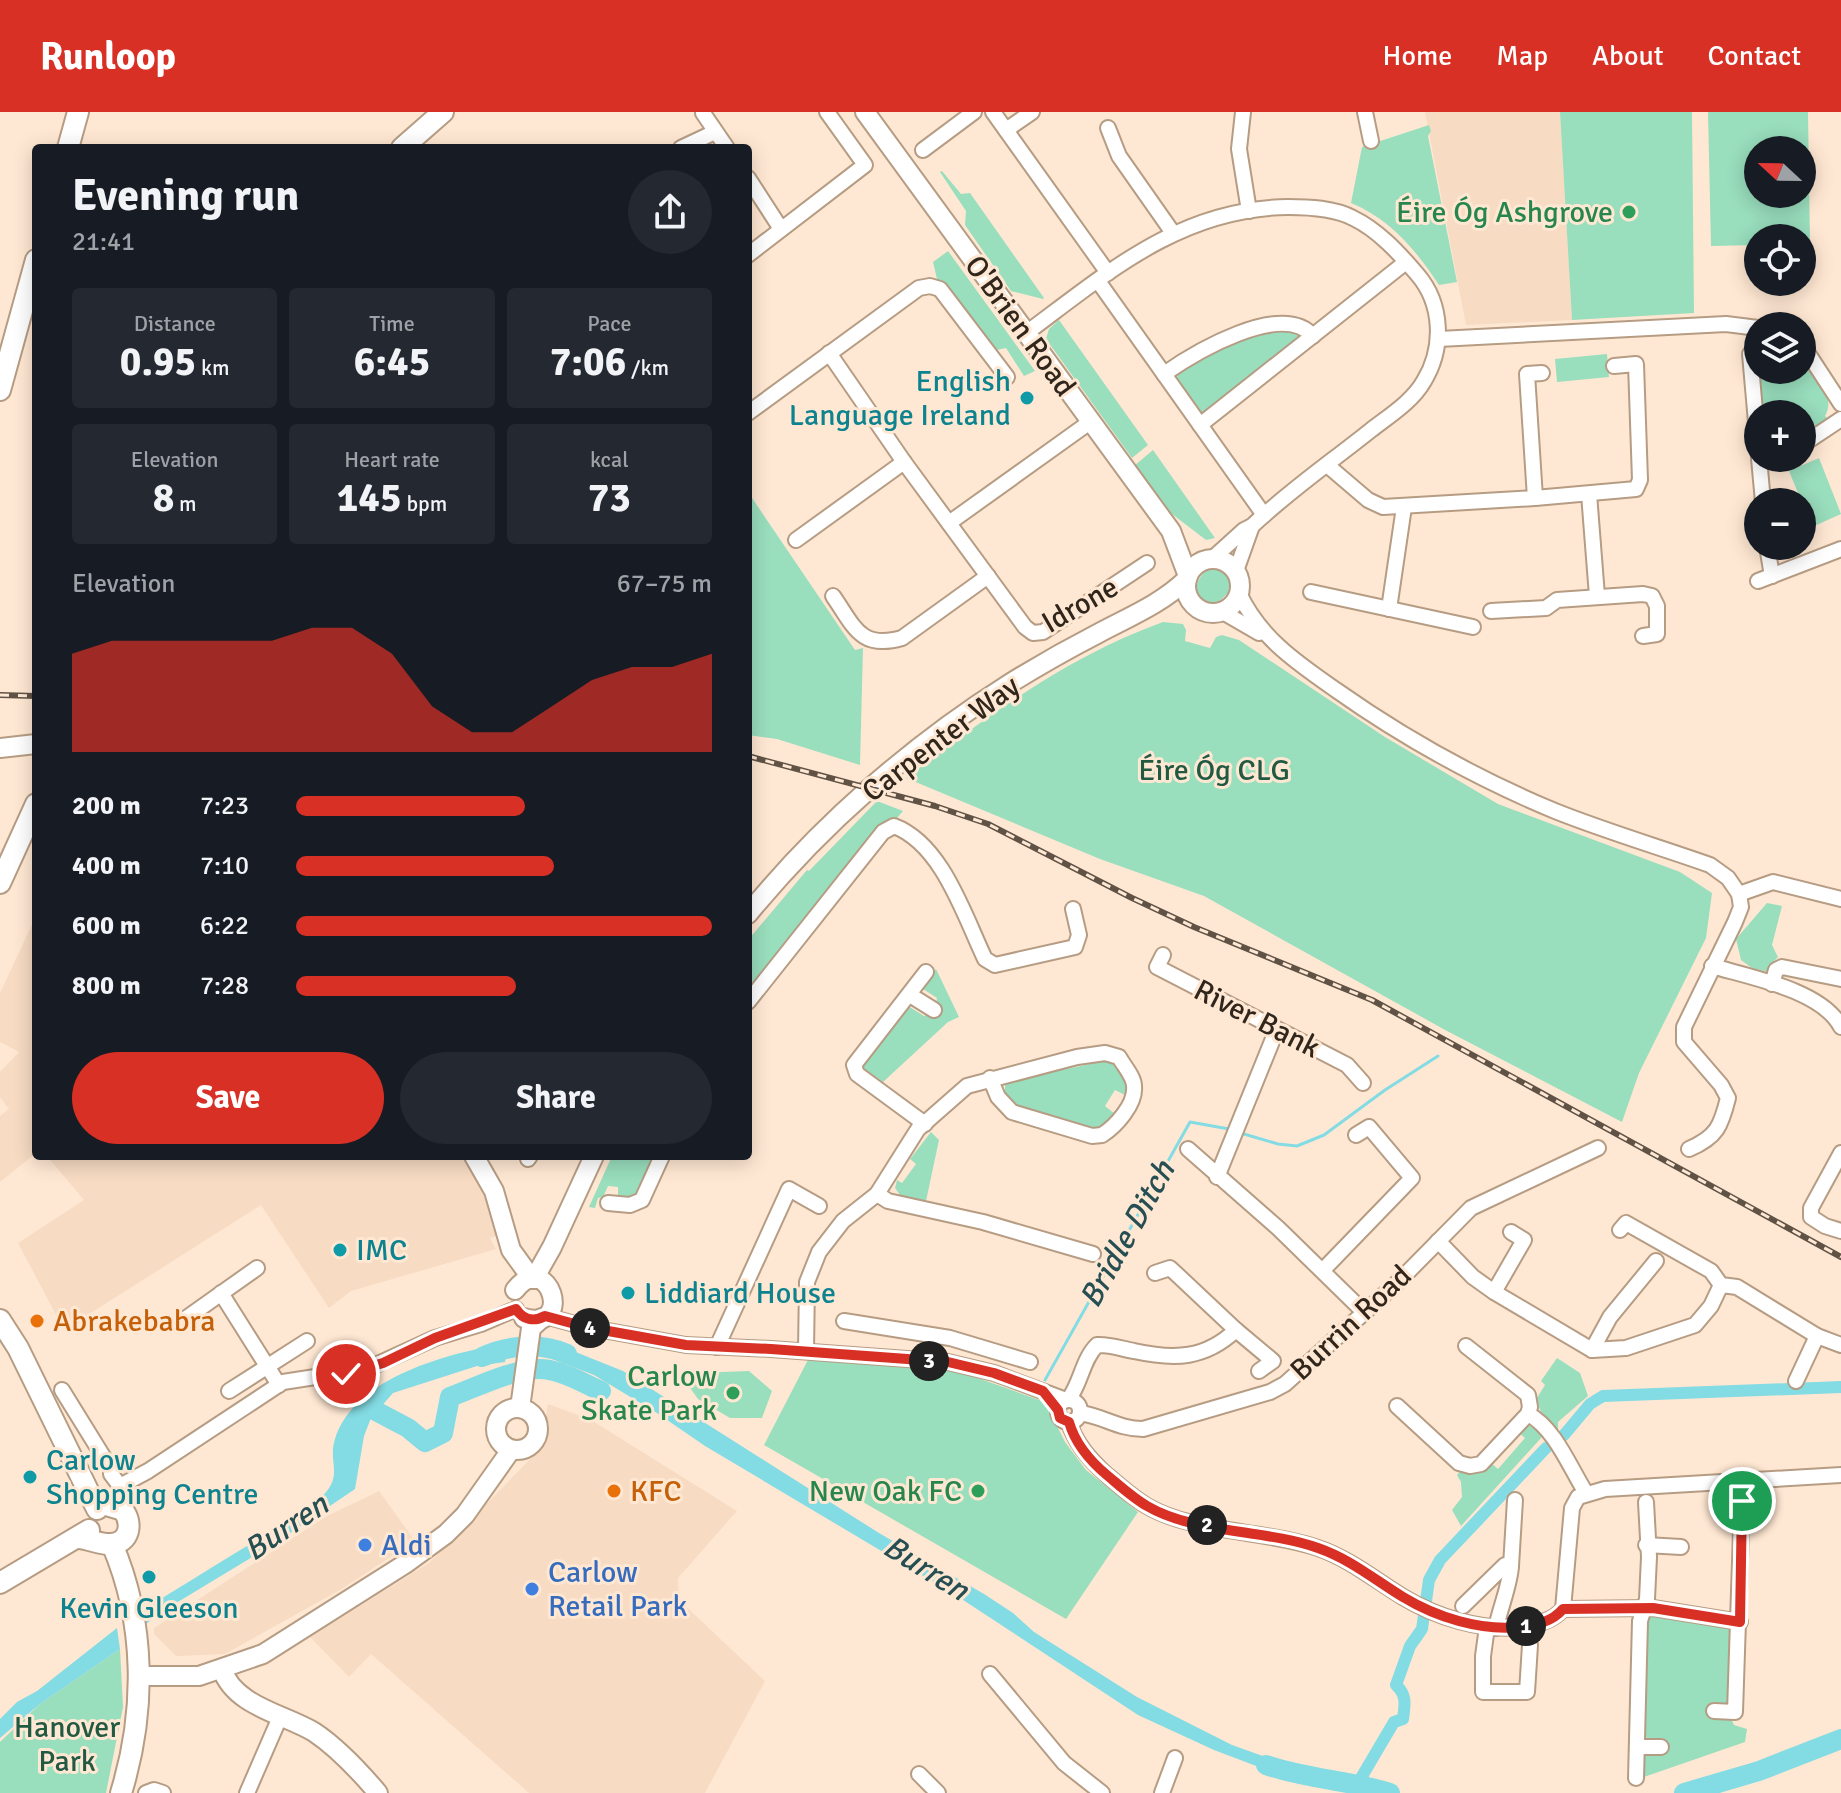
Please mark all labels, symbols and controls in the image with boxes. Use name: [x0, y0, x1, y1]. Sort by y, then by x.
text: Runloop: [40, 33, 176, 80]
text: Home: [1383, 39, 1452, 73]
text: Map: [1496, 39, 1548, 73]
text: About: [1592, 39, 1664, 73]
text: Contact: [1708, 39, 1801, 73]
north arrow: [1744, 136, 1816, 208]
map controls: [1744, 136, 1816, 560]
text: Evening run: [72, 169, 299, 223]
button: share: [628, 170, 712, 254]
place label: Éire Óg Ashgrove: [1396, 194, 1613, 231]
marker: Éire Óg Ashgrove: [1620, 203, 1638, 221]
button: locate: [1744, 224, 1816, 296]
text: 21:41: [72, 226, 135, 258]
street label: O'Brien Road: [956, 248, 1084, 404]
text: Distance: [134, 310, 216, 337]
text: Time: [369, 310, 415, 337]
text: Pace: [587, 310, 631, 337]
button: layers: [1744, 312, 1816, 384]
text: 0.95: [120, 337, 196, 387]
text: 6:45: [354, 337, 430, 387]
text: 7:06: [550, 337, 626, 387]
text: km: [196, 354, 230, 381]
text: /km: [626, 354, 669, 381]
place label: English Language Ireland: [789, 363, 1011, 434]
marker: English Language Ireland: [1018, 389, 1036, 407]
button: +: [1744, 400, 1816, 472]
text: Elevation: [131, 446, 218, 473]
text: Heart rate: [344, 446, 440, 473]
text: kcal: [590, 446, 629, 473]
text: 8: [153, 473, 174, 523]
text: 145: [337, 473, 402, 523]
text: 73: [588, 473, 631, 523]
button: −: [1744, 488, 1816, 560]
text: m: [174, 490, 197, 517]
text: bpm: [402, 490, 447, 517]
text: Elevation: [72, 568, 176, 600]
text: 67–75 m: [617, 568, 712, 600]
street label: Idrone: [1035, 568, 1125, 642]
street label: Carpenter Way: [855, 668, 1027, 810]
park label: Éire Óg CLG: [1138, 752, 1290, 789]
text: 200 m: [72, 790, 141, 822]
text: 7:23: [200, 790, 249, 822]
text: 400 m: [72, 850, 141, 882]
text: 7:10: [200, 850, 249, 882]
text: 600 m: [72, 910, 141, 942]
text: 6:22: [200, 910, 249, 942]
text: 800 m: [72, 970, 141, 1002]
text: 7:28: [200, 970, 249, 1002]
street label: River Bank: [1188, 972, 1326, 1066]
button: Save: [72, 1052, 384, 1144]
button: Share: [400, 1052, 712, 1144]
water label: Bridle Ditch: [1071, 1152, 1184, 1314]
place label: IMC: [356, 1232, 407, 1269]
marker: IMC: [331, 1241, 349, 1259]
street label: Burrin Road: [1283, 1257, 1419, 1389]
place label: Liddiard House: [644, 1275, 836, 1312]
marker: Liddiard House: [619, 1284, 637, 1302]
place label: Abrakebabra: [53, 1303, 216, 1340]
pin: 4: [570, 1308, 610, 1348]
marker: Abrakebabra: [28, 1312, 46, 1330]
text: 4: [584, 1314, 596, 1341]
pin: [312, 1340, 380, 1408]
pin: 3: [909, 1341, 949, 1381]
text: 3: [923, 1347, 935, 1374]
icon: check: [324, 1352, 368, 1396]
place label: Carlow Skate Park: [581, 1358, 717, 1429]
marker: Carlow Skate Park: [724, 1384, 742, 1402]
place label: Carlow Shopping Centre: [46, 1442, 259, 1513]
pin: [1708, 1467, 1776, 1535]
marker: Carlow Shopping Centre: [21, 1468, 39, 1486]
place label: KFC: [630, 1473, 682, 1510]
place label: New Oak FC: [809, 1473, 962, 1510]
icon: arrive: [1720, 1479, 1764, 1523]
marker: KFC: [605, 1482, 623, 1500]
marker: New Oak FC: [969, 1482, 987, 1500]
water label: Burren: [236, 1484, 337, 1569]
pin: 2: [1187, 1505, 1227, 1545]
text: 2: [1201, 1511, 1213, 1538]
place label: Aldi: [381, 1527, 432, 1564]
water label: Burren: [876, 1527, 977, 1610]
marker: Aldi: [356, 1536, 374, 1554]
place label: Carlow Retail Park: [548, 1554, 688, 1625]
marker: Kevin Gleeson: [140, 1568, 158, 1586]
marker: Carlow Retail Park: [523, 1580, 541, 1598]
place label: Kevin Gleeson: [59, 1590, 239, 1627]
pin: 1: [1506, 1606, 1546, 1646]
text: 1: [1520, 1612, 1532, 1639]
park label: Hanover Park: [14, 1709, 120, 1780]

